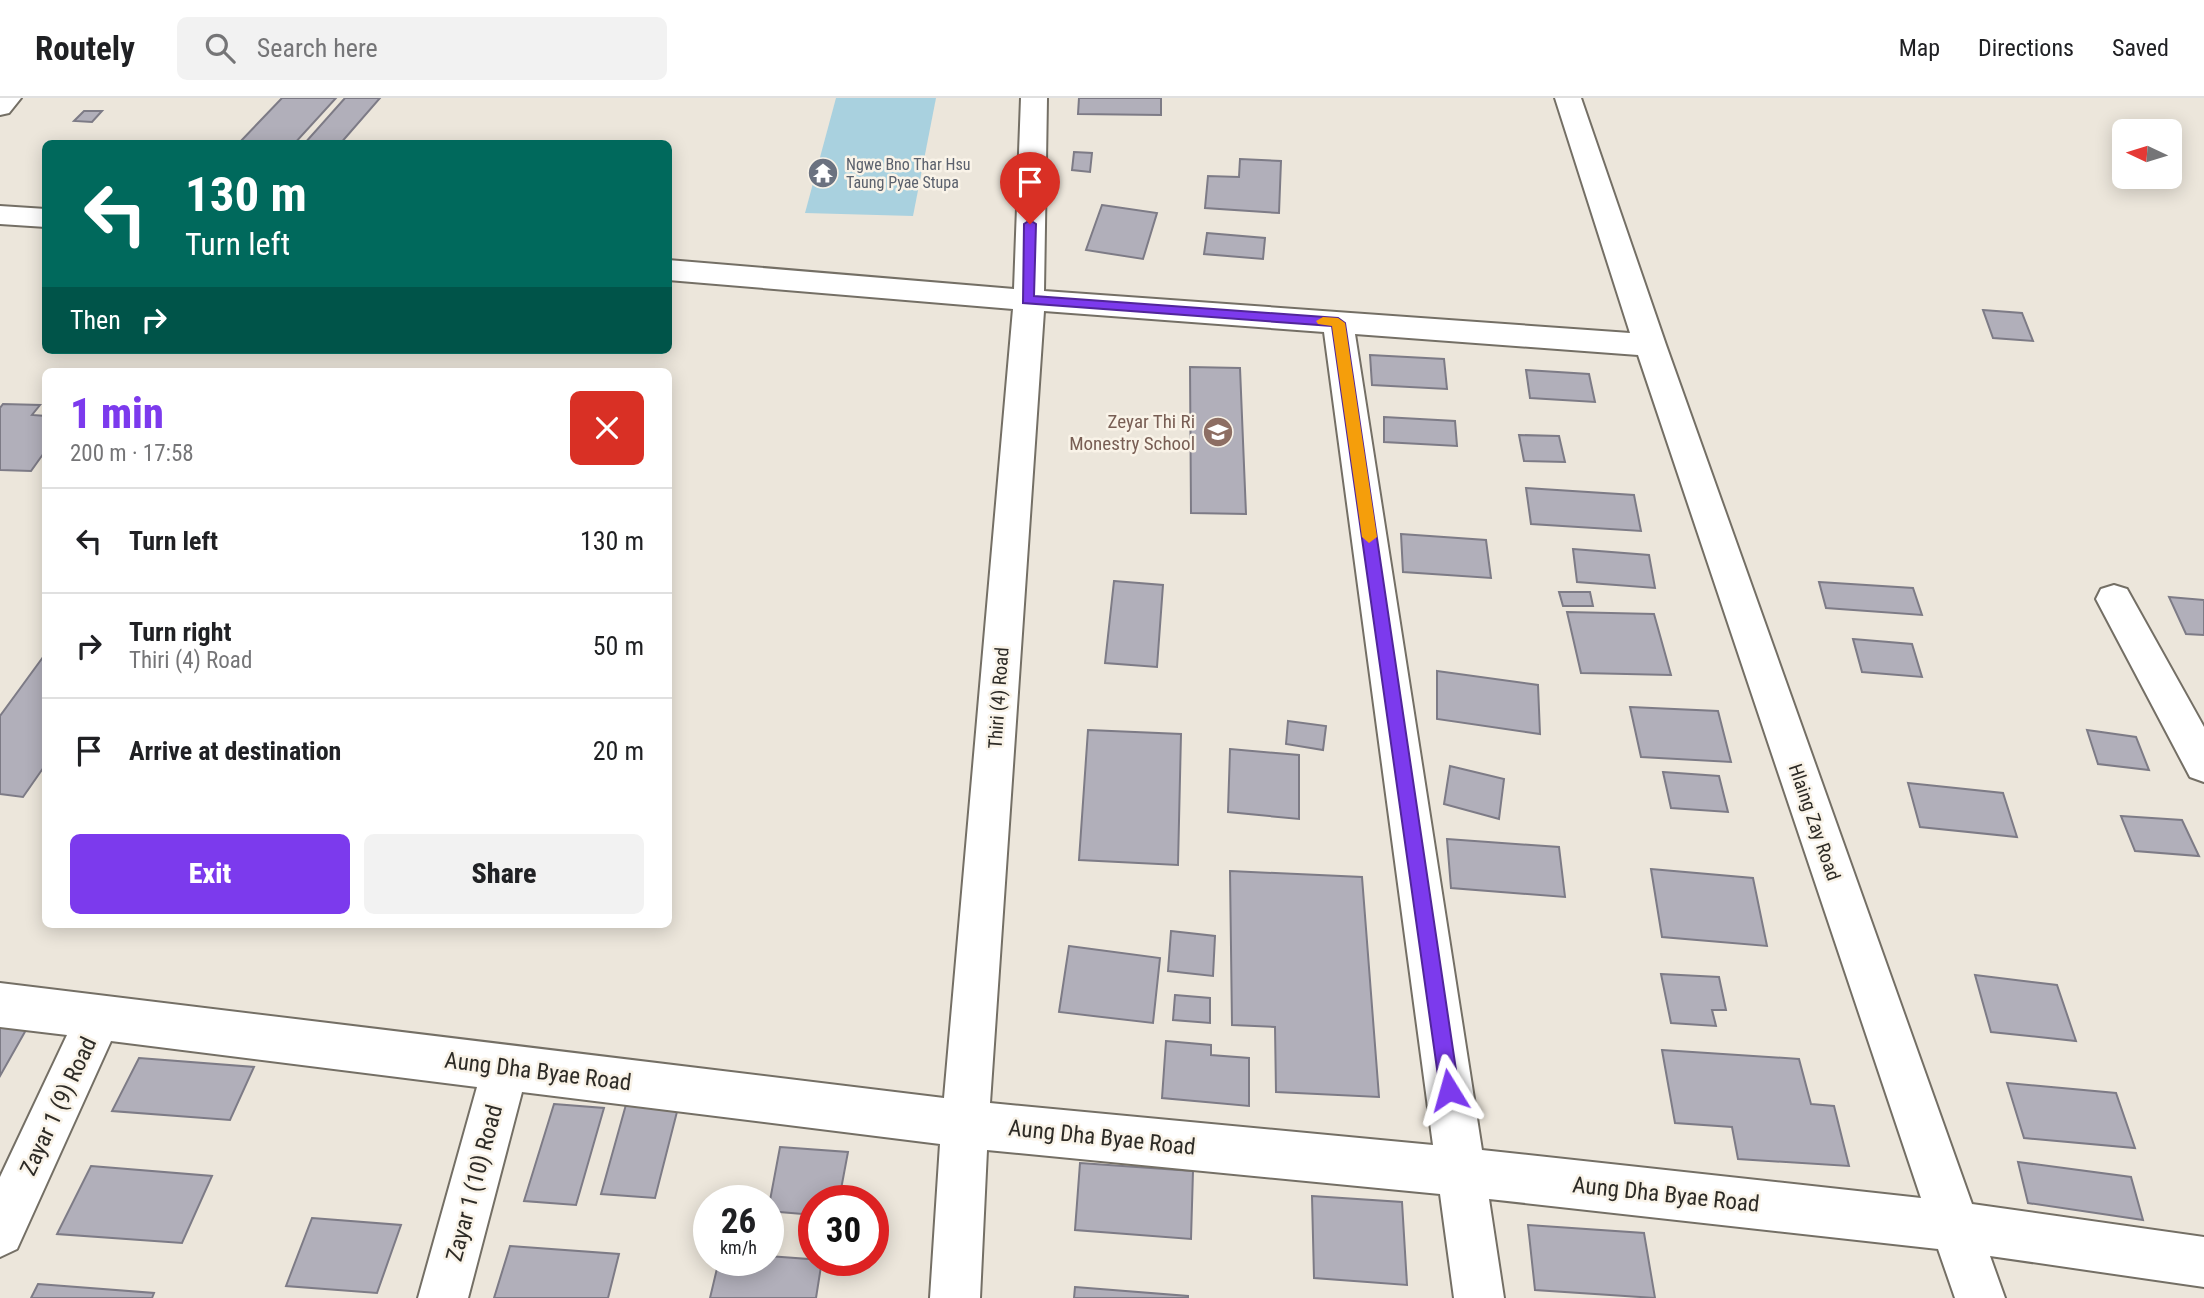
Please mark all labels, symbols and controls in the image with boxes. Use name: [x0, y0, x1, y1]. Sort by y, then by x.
search box: [177, 17, 667, 80]
text: Routely: [35, 29, 135, 68]
icon: search: [201, 29, 239, 67]
text: Search here: [257, 33, 378, 63]
text: Map: [1899, 34, 1940, 62]
text: Directions: [1978, 34, 2074, 62]
text: Saved: [2112, 34, 2169, 62]
north arrow: [2112, 119, 2182, 189]
map controls: [2112, 119, 2182, 189]
pin: [1000, 152, 1060, 224]
place label: Ngwe Bno Thar Hsu Taung Pyae Stupa: [846, 155, 970, 192]
temple icon: Ngwe Bno Thar Hsu Taung Pyae Stupa: [806, 156, 840, 190]
icon: arrive: [1011, 163, 1049, 201]
text: 130 m: [185, 166, 307, 223]
icon: left: [70, 168, 161, 259]
text: Turn left: [185, 225, 290, 263]
icon: right: [135, 301, 173, 339]
text: Then: [70, 305, 121, 335]
text: 1 min: [70, 389, 164, 438]
button: close: [570, 391, 644, 465]
place label: Zeyar Thi Ri Monestry School: [1069, 410, 1195, 455]
school or university icon: Zeyar Thi Ri Monestry School: [1201, 415, 1235, 449]
text: 200 m · 17:58: [70, 440, 194, 467]
icon: left: [70, 522, 108, 560]
text: Turn left: [129, 526, 218, 556]
text: 130 m: [580, 526, 644, 556]
text: Turn right: [129, 617, 231, 647]
icon: right: [70, 627, 108, 665]
text: 50 m: [593, 631, 644, 661]
street label: Thiri (4) Road: [983, 646, 1014, 750]
text: Thiri (4) Road: [129, 647, 252, 674]
icon: arrive: [70, 732, 108, 770]
text: Arrive at destination: [129, 736, 341, 766]
text: 20 m: [593, 736, 644, 766]
street label: Hlaing Zay Road: [1784, 761, 1845, 884]
button: Exit: [70, 834, 350, 914]
button: Share: [364, 834, 644, 914]
street label: Zayar 1 (9) Road: [15, 1033, 102, 1180]
street label: Aung Dha Byae Road: [443, 1047, 633, 1096]
position arrow: [1412, 1053, 1486, 1127]
street label: Zayar 1 (10) Road: [441, 1102, 508, 1264]
street label: Aung Dha Byae Road: [1007, 1114, 1197, 1161]
street label: Aung Dha Byae Road: [1571, 1171, 1761, 1218]
speed limit sign: 30: [798, 1185, 889, 1276]
text: 26: [721, 1201, 756, 1242]
text: km/h: [720, 1237, 757, 1258]

